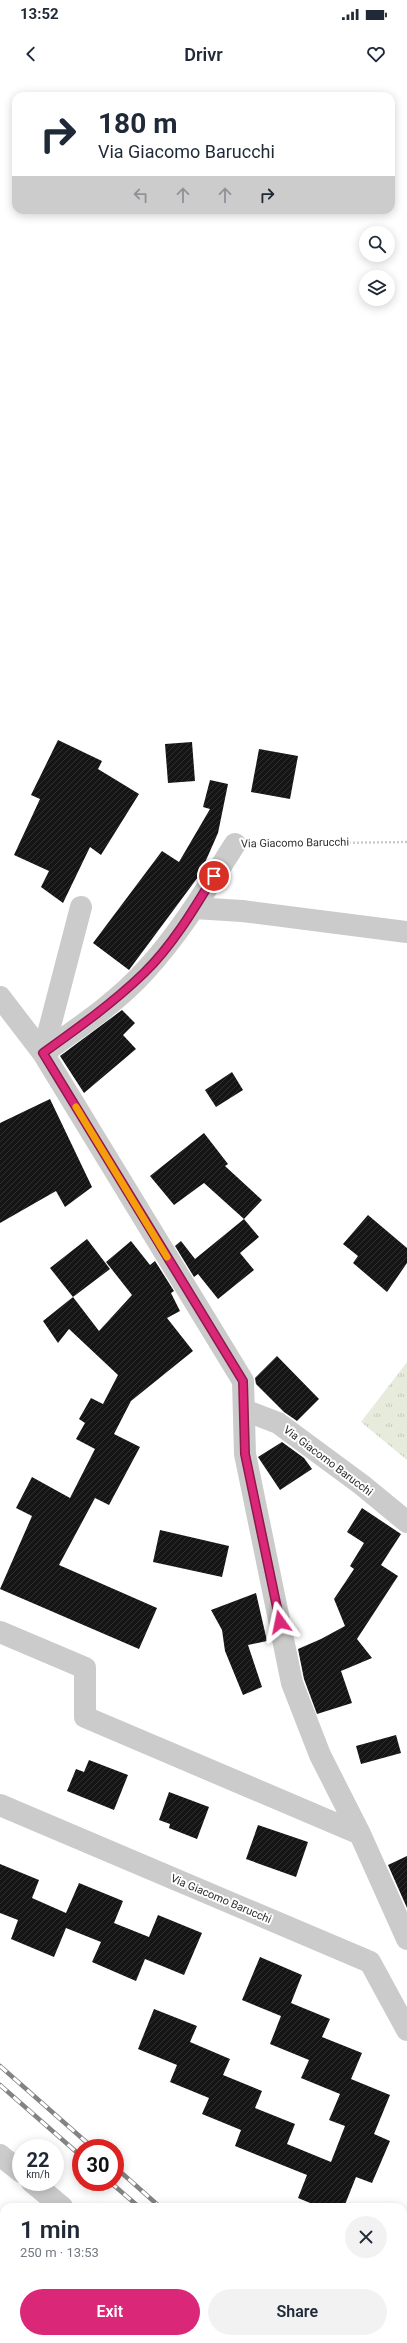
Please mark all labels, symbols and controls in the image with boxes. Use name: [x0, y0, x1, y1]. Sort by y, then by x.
text: 13:52: [20, 5, 59, 23]
icon: back: [20, 43, 42, 65]
icon: heart: [365, 43, 387, 65]
text: Drivr: [184, 44, 223, 65]
text: 180 m: [98, 107, 177, 140]
icon: right: [32, 108, 84, 160]
text: Via Giacomo Barucchi: [98, 141, 275, 162]
icon: left: [130, 184, 152, 206]
icon: ahead: [172, 184, 194, 206]
icon: ahead: [214, 184, 236, 206]
icon: right: [256, 184, 278, 206]
map controls: [359, 226, 395, 306]
button: search: [359, 226, 395, 262]
button: layers: [359, 270, 395, 306]
street label: Via Giacomo Barucchi: [241, 836, 349, 850]
pin: [197, 859, 231, 893]
icon: arrive: [203, 865, 225, 887]
street label: Via Giacomo Barucchi: [281, 1423, 375, 1499]
position arrow: [259, 1601, 301, 1643]
street label: Via Giacomo Barucchi: [169, 1872, 273, 1926]
speed limit sign: 30: [72, 2139, 124, 2191]
text: 22: [27, 2148, 49, 2172]
text: km/h: [26, 2169, 50, 2180]
text: 1 min: [20, 2216, 80, 2244]
button: close: [345, 2216, 387, 2258]
text: 250 m · 13:53: [20, 2245, 99, 2260]
button: Exit: [20, 2289, 200, 2335]
button: Share: [208, 2289, 387, 2335]

